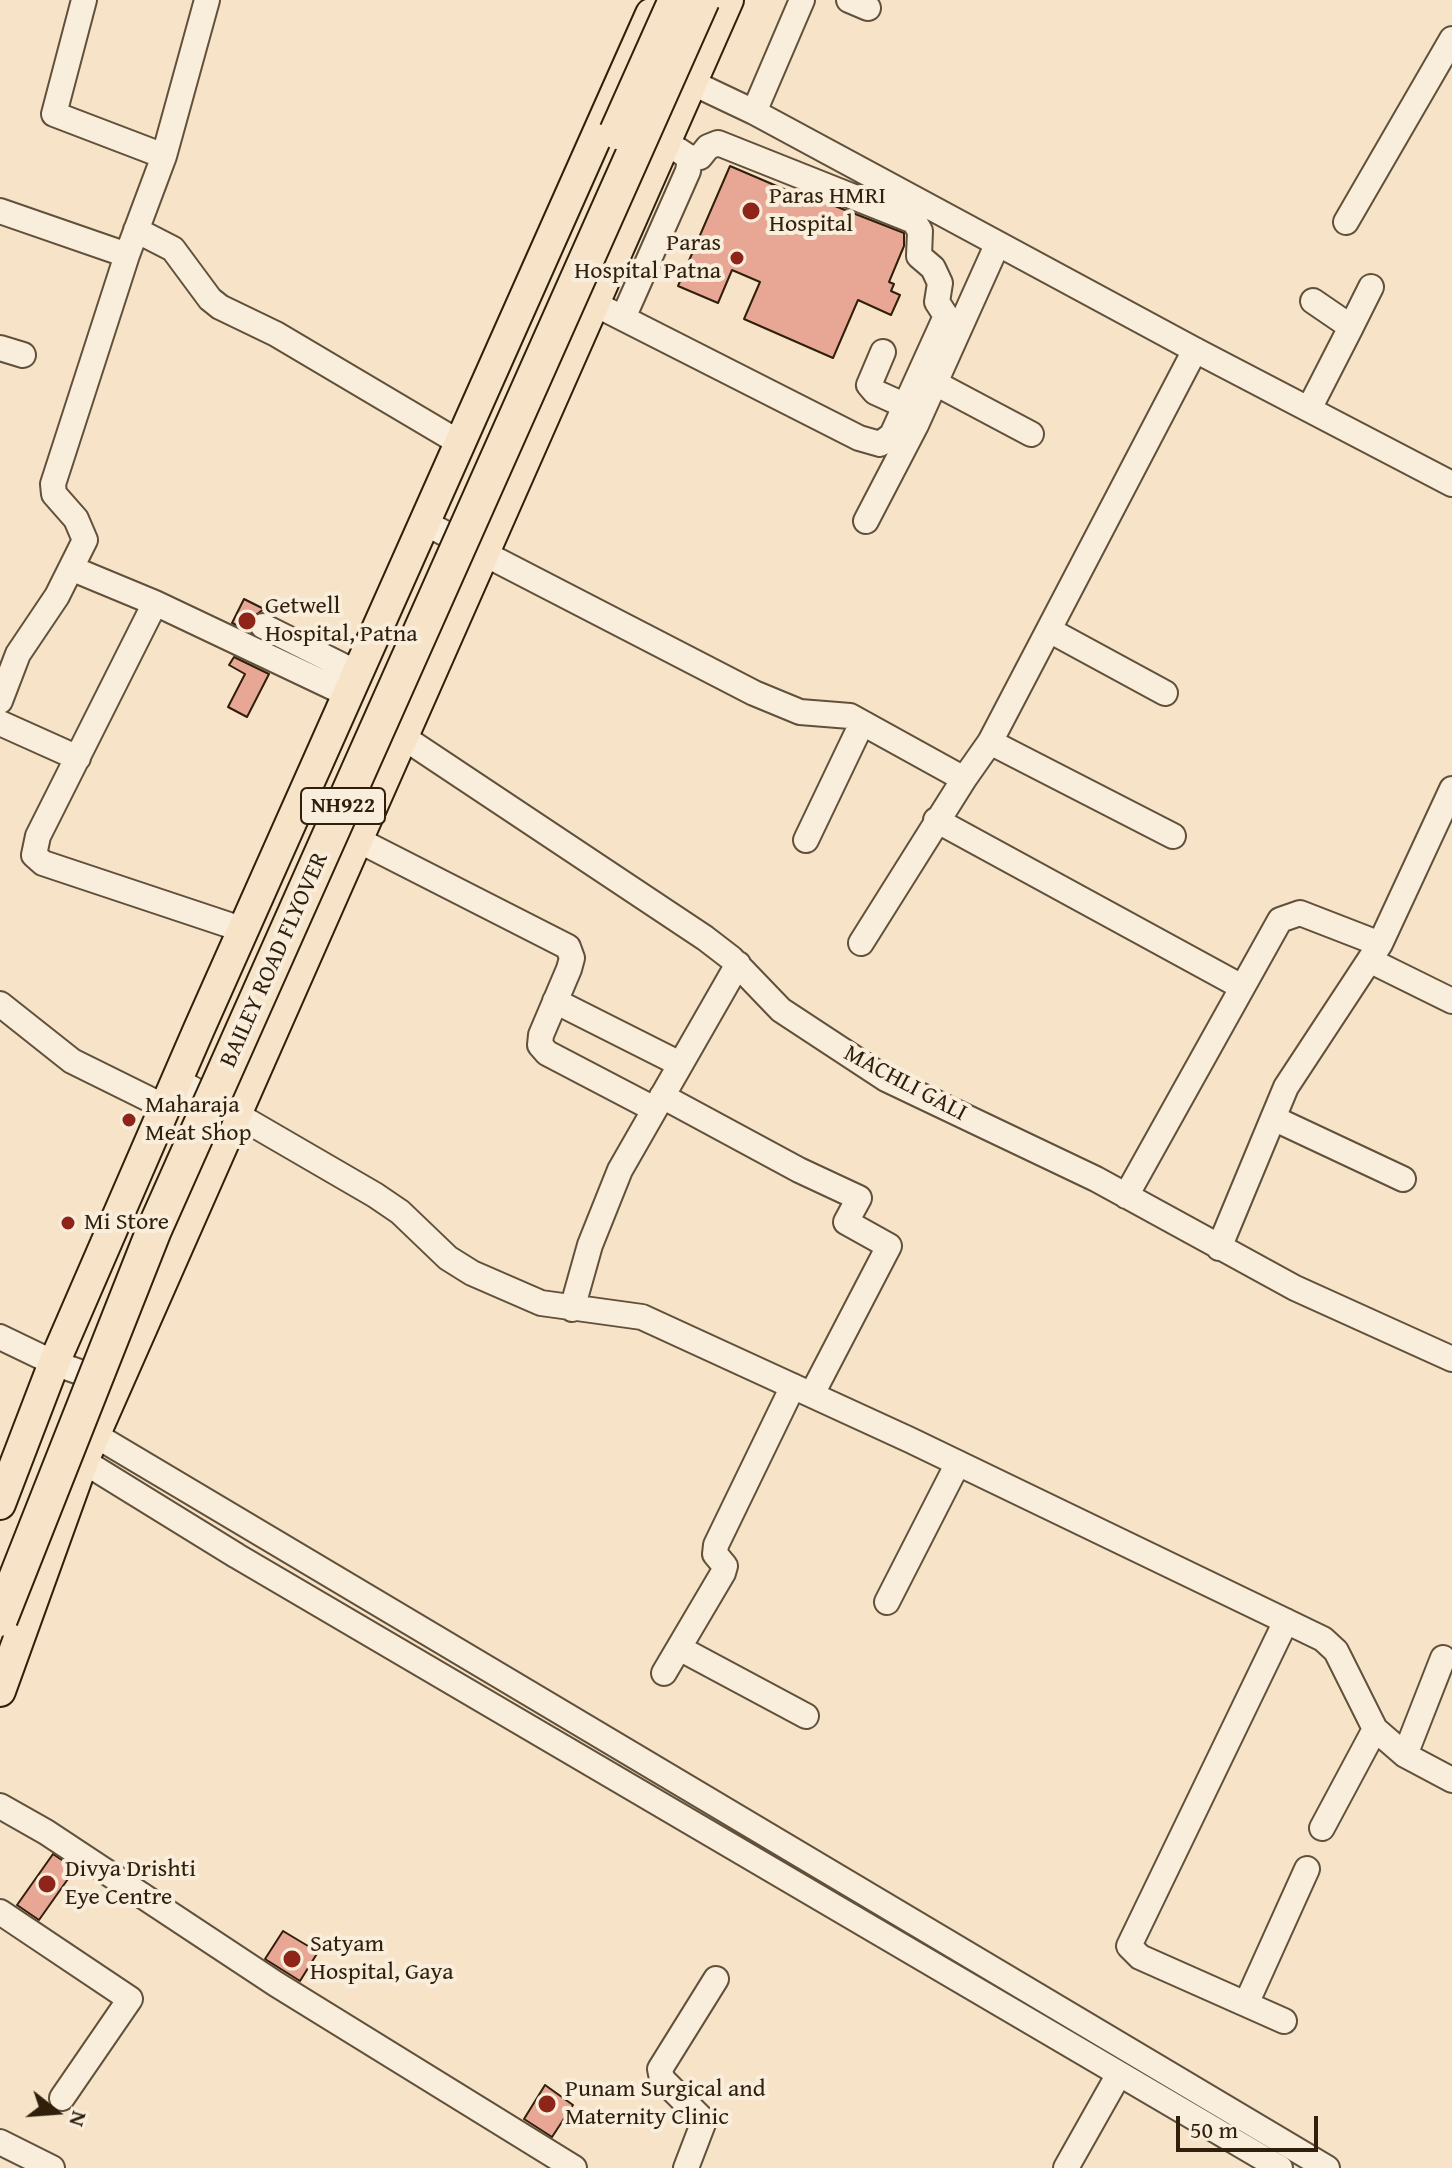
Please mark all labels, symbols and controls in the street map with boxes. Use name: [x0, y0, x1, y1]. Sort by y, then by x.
place label: Paras HMRI Hospital: [769, 183, 886, 239]
marker: Paras HMRI Hospital: [740, 200, 762, 222]
place label: Paras Hospital Patna: [574, 230, 721, 286]
marker: Paras Hospital Patna: [728, 249, 746, 267]
place label: Getwell Hospital, Patna: [265, 593, 418, 649]
marker: Getwell Hospital, Patna: [236, 610, 258, 632]
road number: NH922: [301, 788, 385, 824]
street label: BAILEY ROAD FLYOVER: [215, 848, 335, 1072]
street label: MACHLI GALI: [839, 1040, 971, 1128]
place label: Maharaja Meat Shop: [145, 1092, 251, 1148]
marker: Maharaja Meat Shop: [120, 1111, 138, 1129]
place label: Mi Store: [84, 1209, 169, 1237]
marker: Mi Store: [59, 1214, 77, 1232]
place label: Divya Drishti Eye Centre: [65, 1856, 196, 1912]
marker: Divya Drishti Eye Centre: [36, 1873, 58, 1895]
place label: Satyam Hospital, Gaya: [310, 1931, 453, 1987]
marker: Satyam Hospital, Gaya: [281, 1948, 303, 1970]
north arrow: [16, 2072, 96, 2152]
place label: Punam Surgical and Maternity Clinic: [565, 2076, 766, 2132]
marker: Punam Surgical and Maternity Clinic: [536, 2093, 558, 2115]
scale bar: [1180, 2100, 1322, 2150]
text: N: [61, 2107, 96, 2131]
text: 50 m: [1190, 2112, 1238, 2147]

